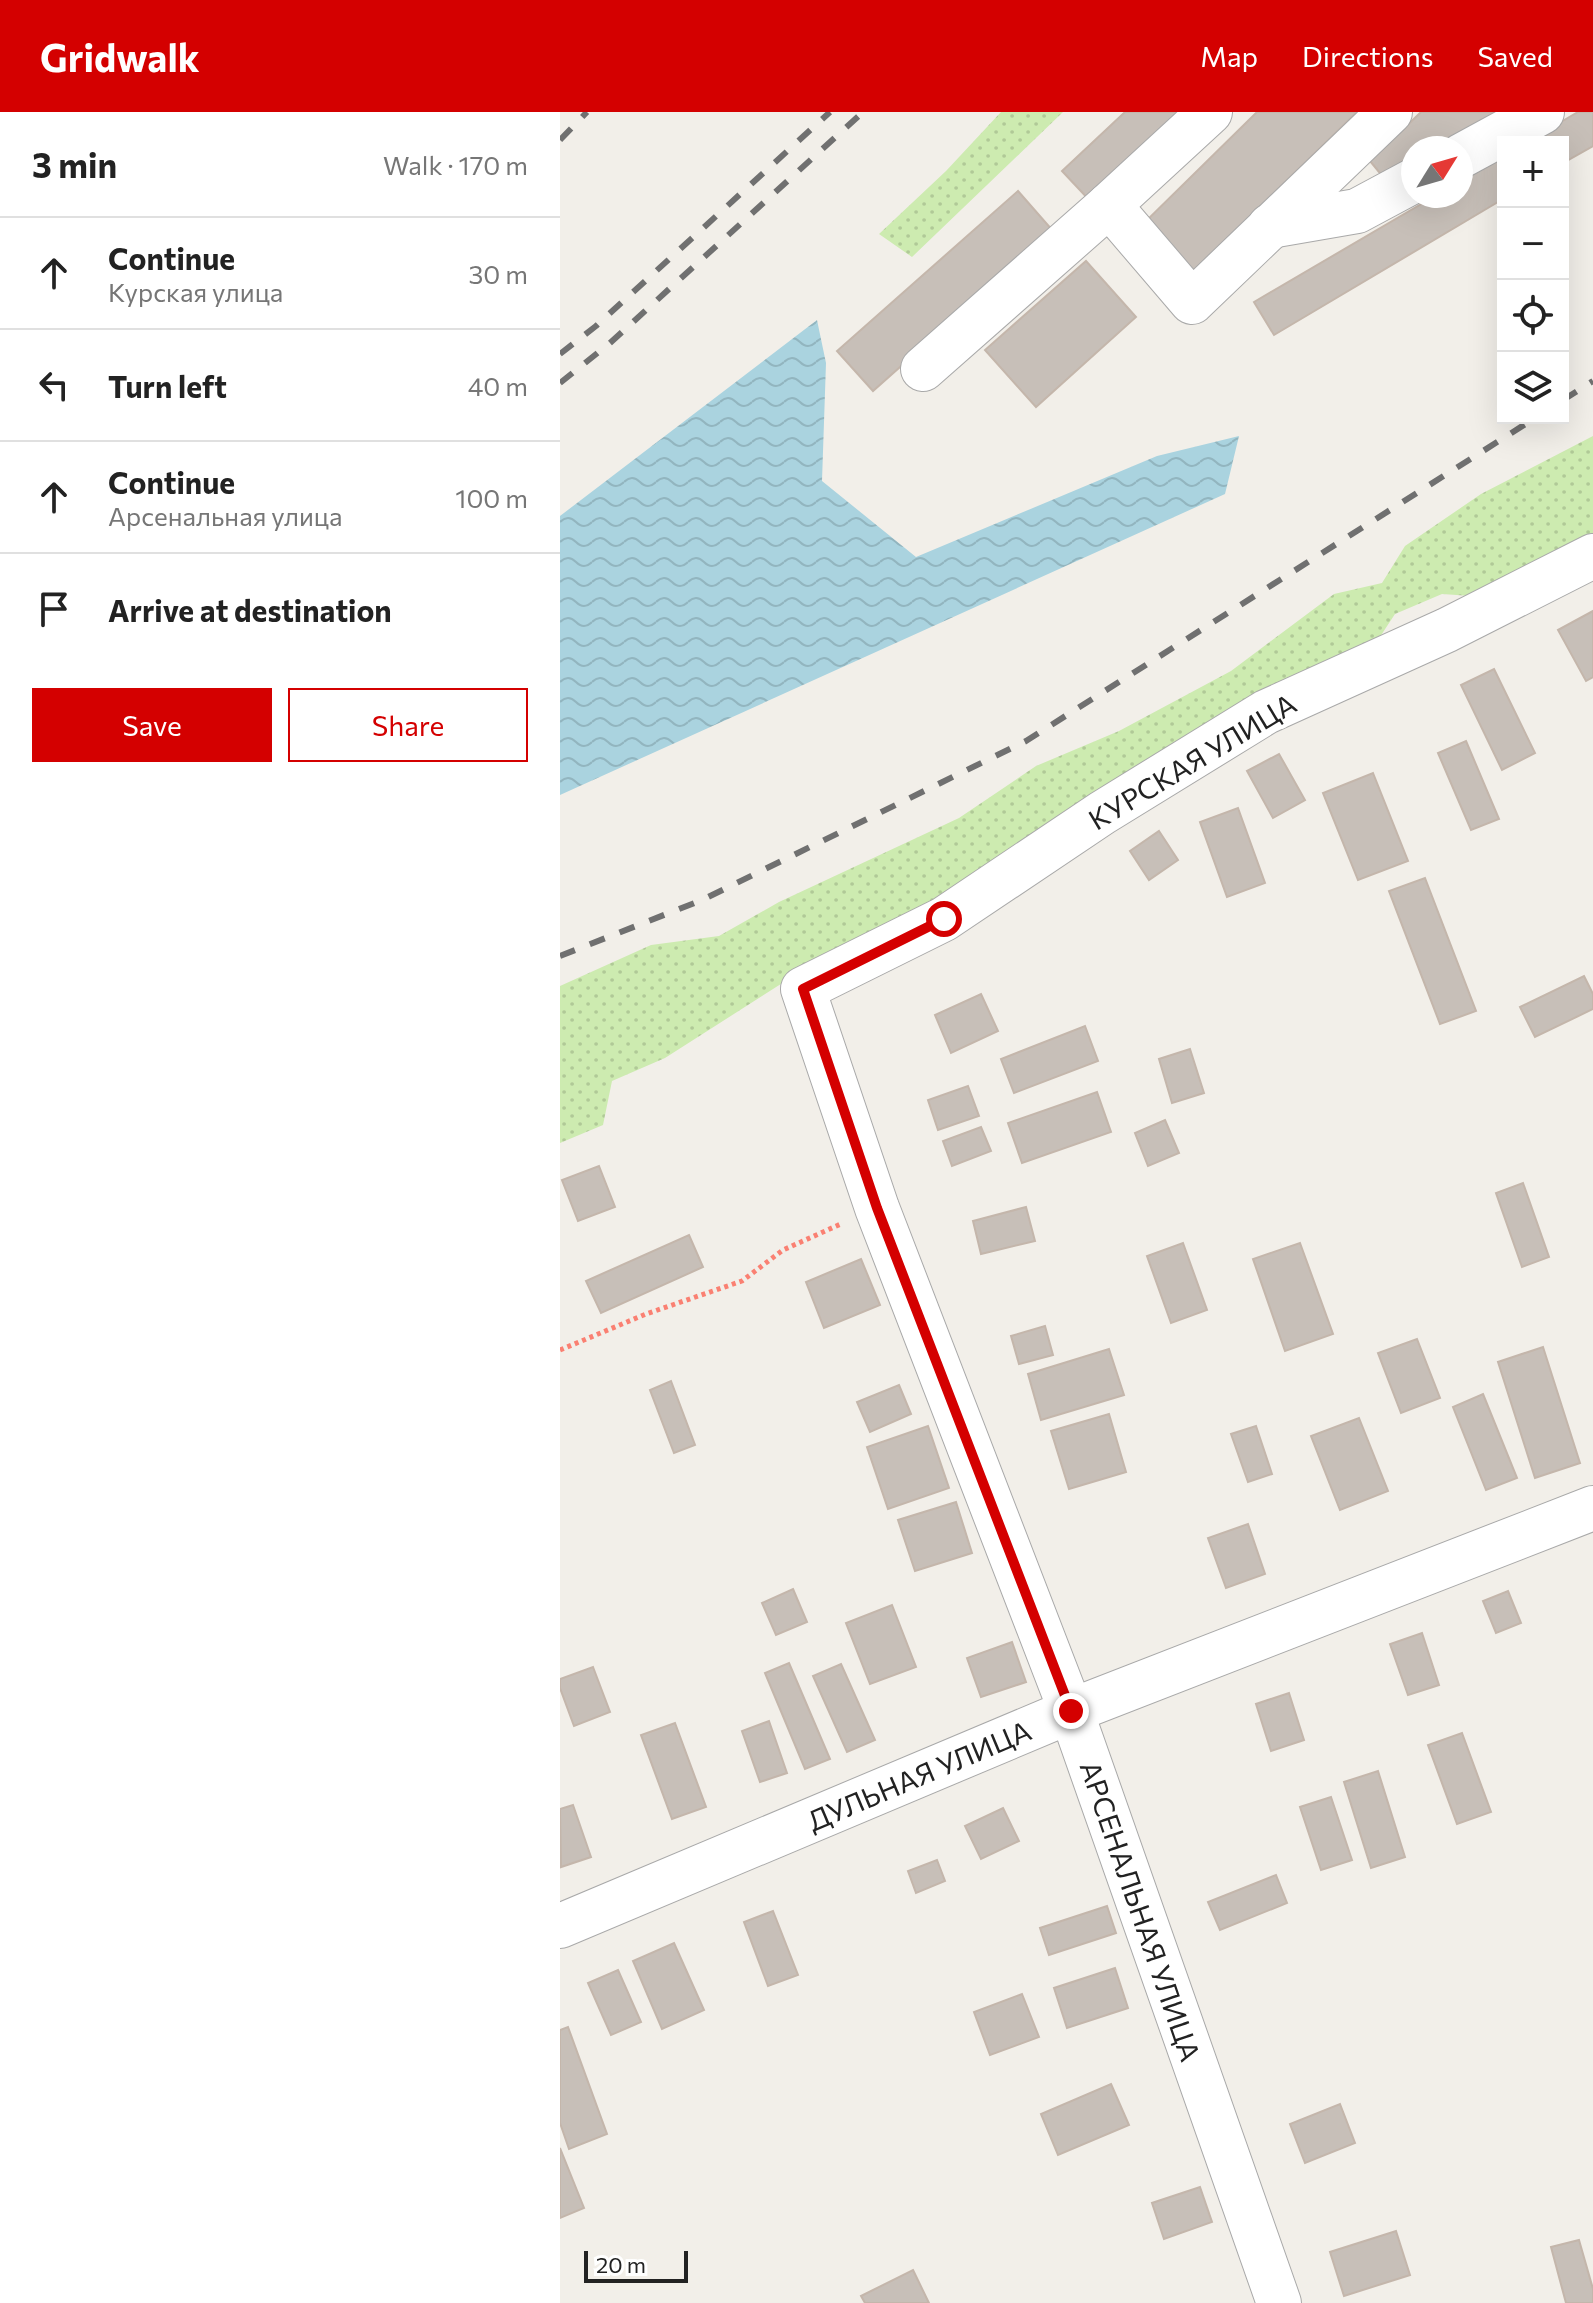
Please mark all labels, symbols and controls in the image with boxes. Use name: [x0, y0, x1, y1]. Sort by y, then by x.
text: Gridwalk: [40, 33, 200, 80]
text: Map: [1200, 39, 1258, 73]
text: Directions: [1302, 39, 1433, 73]
text: Saved: [1477, 39, 1553, 73]
north arrow: [1401, 136, 1473, 208]
map controls: [1497, 136, 1569, 424]
button: +: [1497, 136, 1569, 208]
text: 3 min: [32, 143, 117, 185]
text: Walk · 170 m: [383, 149, 528, 180]
button: −: [1497, 208, 1569, 280]
text: Continue: [108, 239, 235, 276]
icon: ahead: [32, 251, 76, 295]
text: 30 m: [469, 258, 528, 289]
text: Курская улица: [108, 276, 283, 307]
button: locate: [1497, 280, 1569, 352]
button: layers: [1497, 352, 1569, 424]
icon: left: [32, 363, 76, 407]
text: Turn left: [108, 367, 227, 404]
text: 40 m: [468, 370, 528, 401]
text: Continue: [108, 463, 235, 500]
icon: ahead: [32, 475, 76, 519]
text: 100 m: [455, 482, 528, 513]
text: Арсенальная улица: [108, 500, 342, 531]
icon: arrive: [32, 587, 76, 631]
text: Arrive at destination: [108, 591, 392, 628]
street label: КУРСКАЯ УЛИЦА: [1082, 686, 1302, 836]
button: Save: [32, 688, 272, 762]
button: Share: [288, 688, 528, 762]
route start: [926, 901, 962, 937]
route end: [1053, 1693, 1089, 1729]
street label: ДУЛЬНАЯ УЛИЦА: [802, 1713, 1036, 1837]
street label: АРСЕНАЛЬНАЯ УЛИЦА: [1074, 1756, 1208, 2066]
scale bar: [584, 2247, 688, 2283]
text: 20 m: [596, 2251, 646, 2278]

